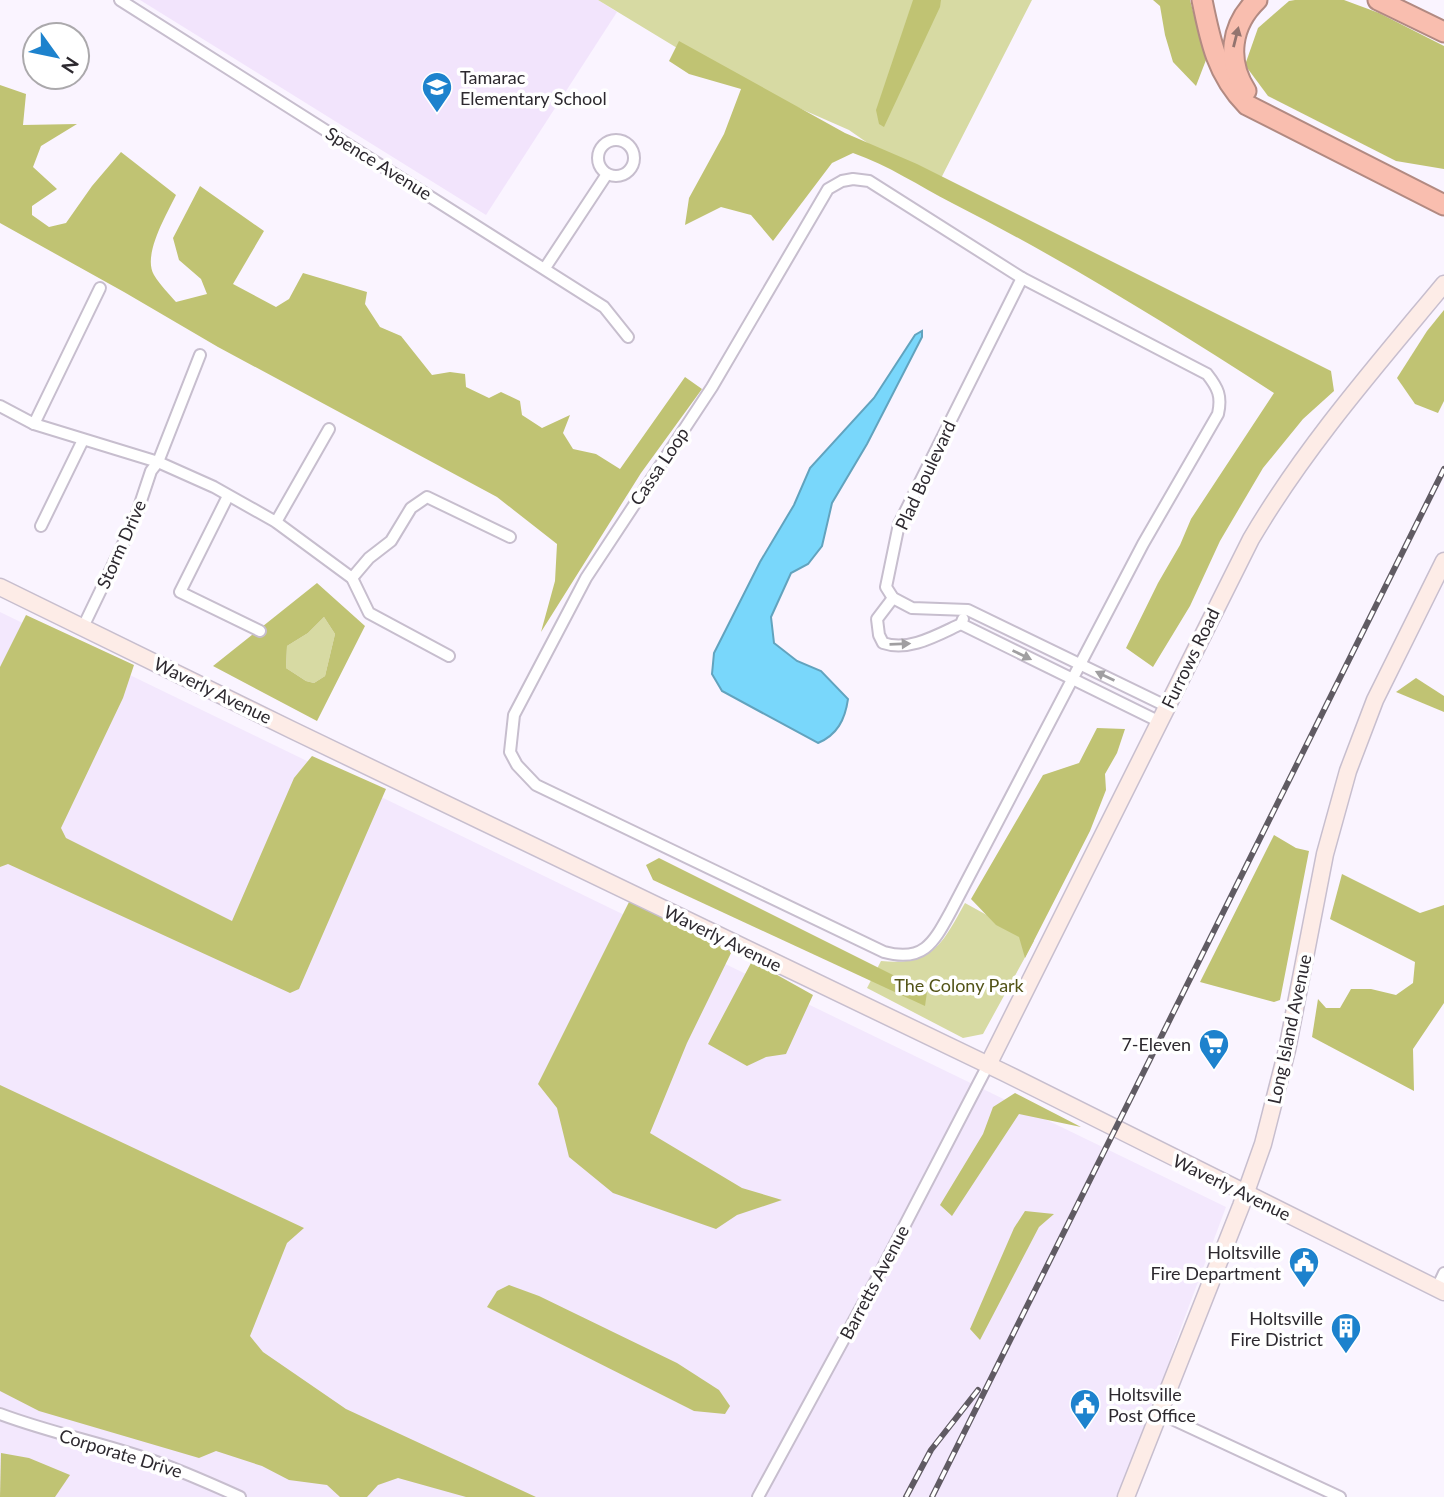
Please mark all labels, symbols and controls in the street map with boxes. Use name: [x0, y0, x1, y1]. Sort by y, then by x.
north arrow: [21, 21, 91, 91]
one-way arrow: [1231, 26, 1242, 48]
text: N: [57, 53, 84, 78]
place label: Tamarac Elementary School: [460, 66, 607, 109]
school or university icon: Tamarac Elementary School: [420, 70, 454, 114]
street label: Spence Avenue: [322, 122, 436, 204]
street label: Plad Boulevard: [890, 417, 960, 533]
street label: Cassa Loop: [625, 423, 693, 509]
street label: Storm Drive: [92, 496, 150, 592]
street label: Furrows Road: [1156, 604, 1224, 712]
one-way arrow: [889, 638, 911, 650]
one-way arrow: [1012, 649, 1032, 660]
street label: Waverly Avenue: [151, 652, 275, 728]
one-way arrow: [1095, 670, 1115, 682]
street label: Waverly Avenue: [661, 900, 785, 976]
street label: Long Island Avenue: [1262, 952, 1316, 1106]
park label: The Colony Park: [894, 974, 1025, 996]
supermarket icon: 7-Eleven: [1197, 1027, 1231, 1071]
place label: 7-Eleven: [1121, 1033, 1191, 1055]
street label: Waverly Avenue: [1170, 1149, 1294, 1225]
street label: Barretts Avenue: [835, 1221, 913, 1343]
place label: Holtsville Fire Department: [1150, 1241, 1282, 1284]
public building icon: Holtsville Fire Department: [1287, 1245, 1321, 1289]
place label: Holtsville Fire District: [1230, 1307, 1324, 1350]
building icon: Holtsville Fire District: [1329, 1311, 1363, 1355]
place label: Holtsville Post Office: [1108, 1383, 1196, 1426]
public building icon: Holtsville Post Office: [1068, 1387, 1102, 1431]
street label: Corporate Drive: [57, 1424, 185, 1482]

